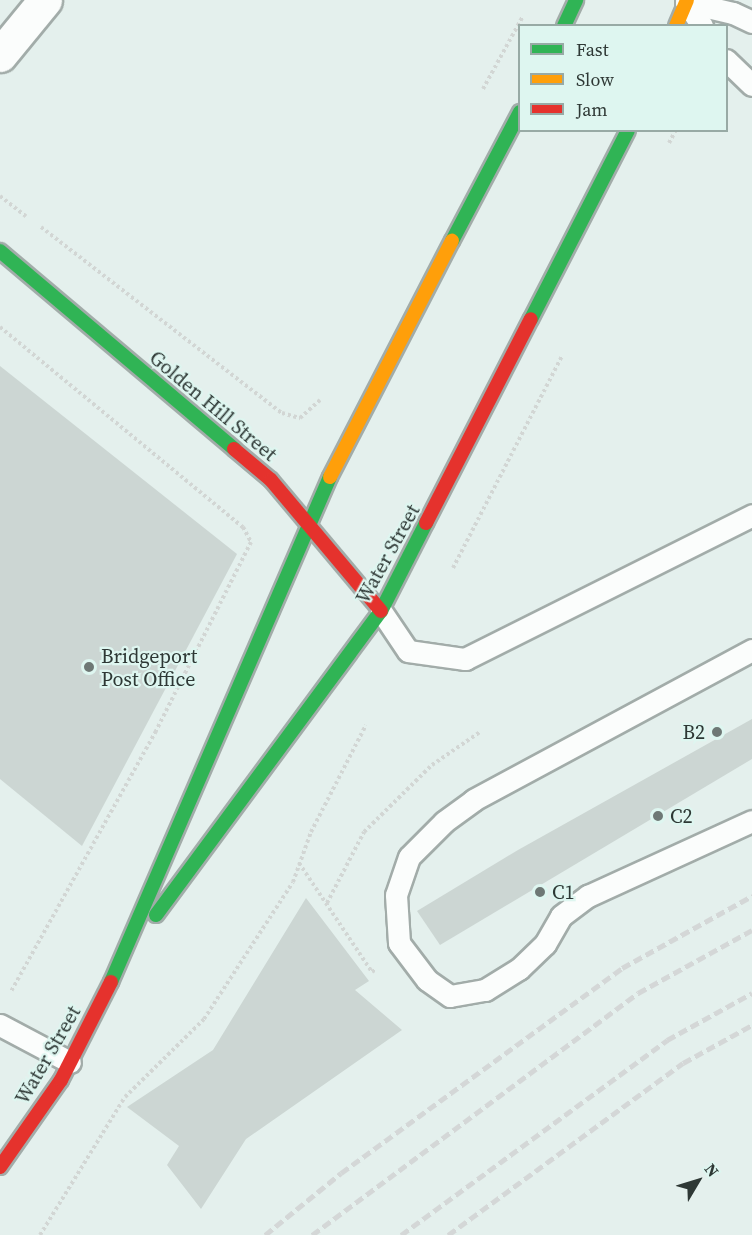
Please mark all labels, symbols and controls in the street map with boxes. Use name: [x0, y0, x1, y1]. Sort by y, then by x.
legend: [518, 24, 728, 132]
text: Fast: [576, 37, 609, 62]
text: Slow: [576, 67, 614, 92]
text: Jam: [576, 97, 608, 122]
street label: Golden Hill Street: [145, 346, 281, 466]
street label: Water Street: [351, 500, 425, 608]
place label: Bridgeport Post Office: [101, 644, 197, 691]
marker: Bridgeport Post Office: [82, 660, 96, 674]
place label: B2: [682, 720, 705, 744]
marker: B2: [710, 725, 724, 739]
place label: C2: [670, 804, 693, 828]
marker: C2: [651, 809, 665, 823]
place label: C1: [552, 880, 575, 904]
marker: C1: [533, 885, 547, 899]
street label: Water Street: [10, 1002, 86, 1108]
north arrow: [668, 1151, 728, 1211]
text: N: [700, 1159, 724, 1181]

